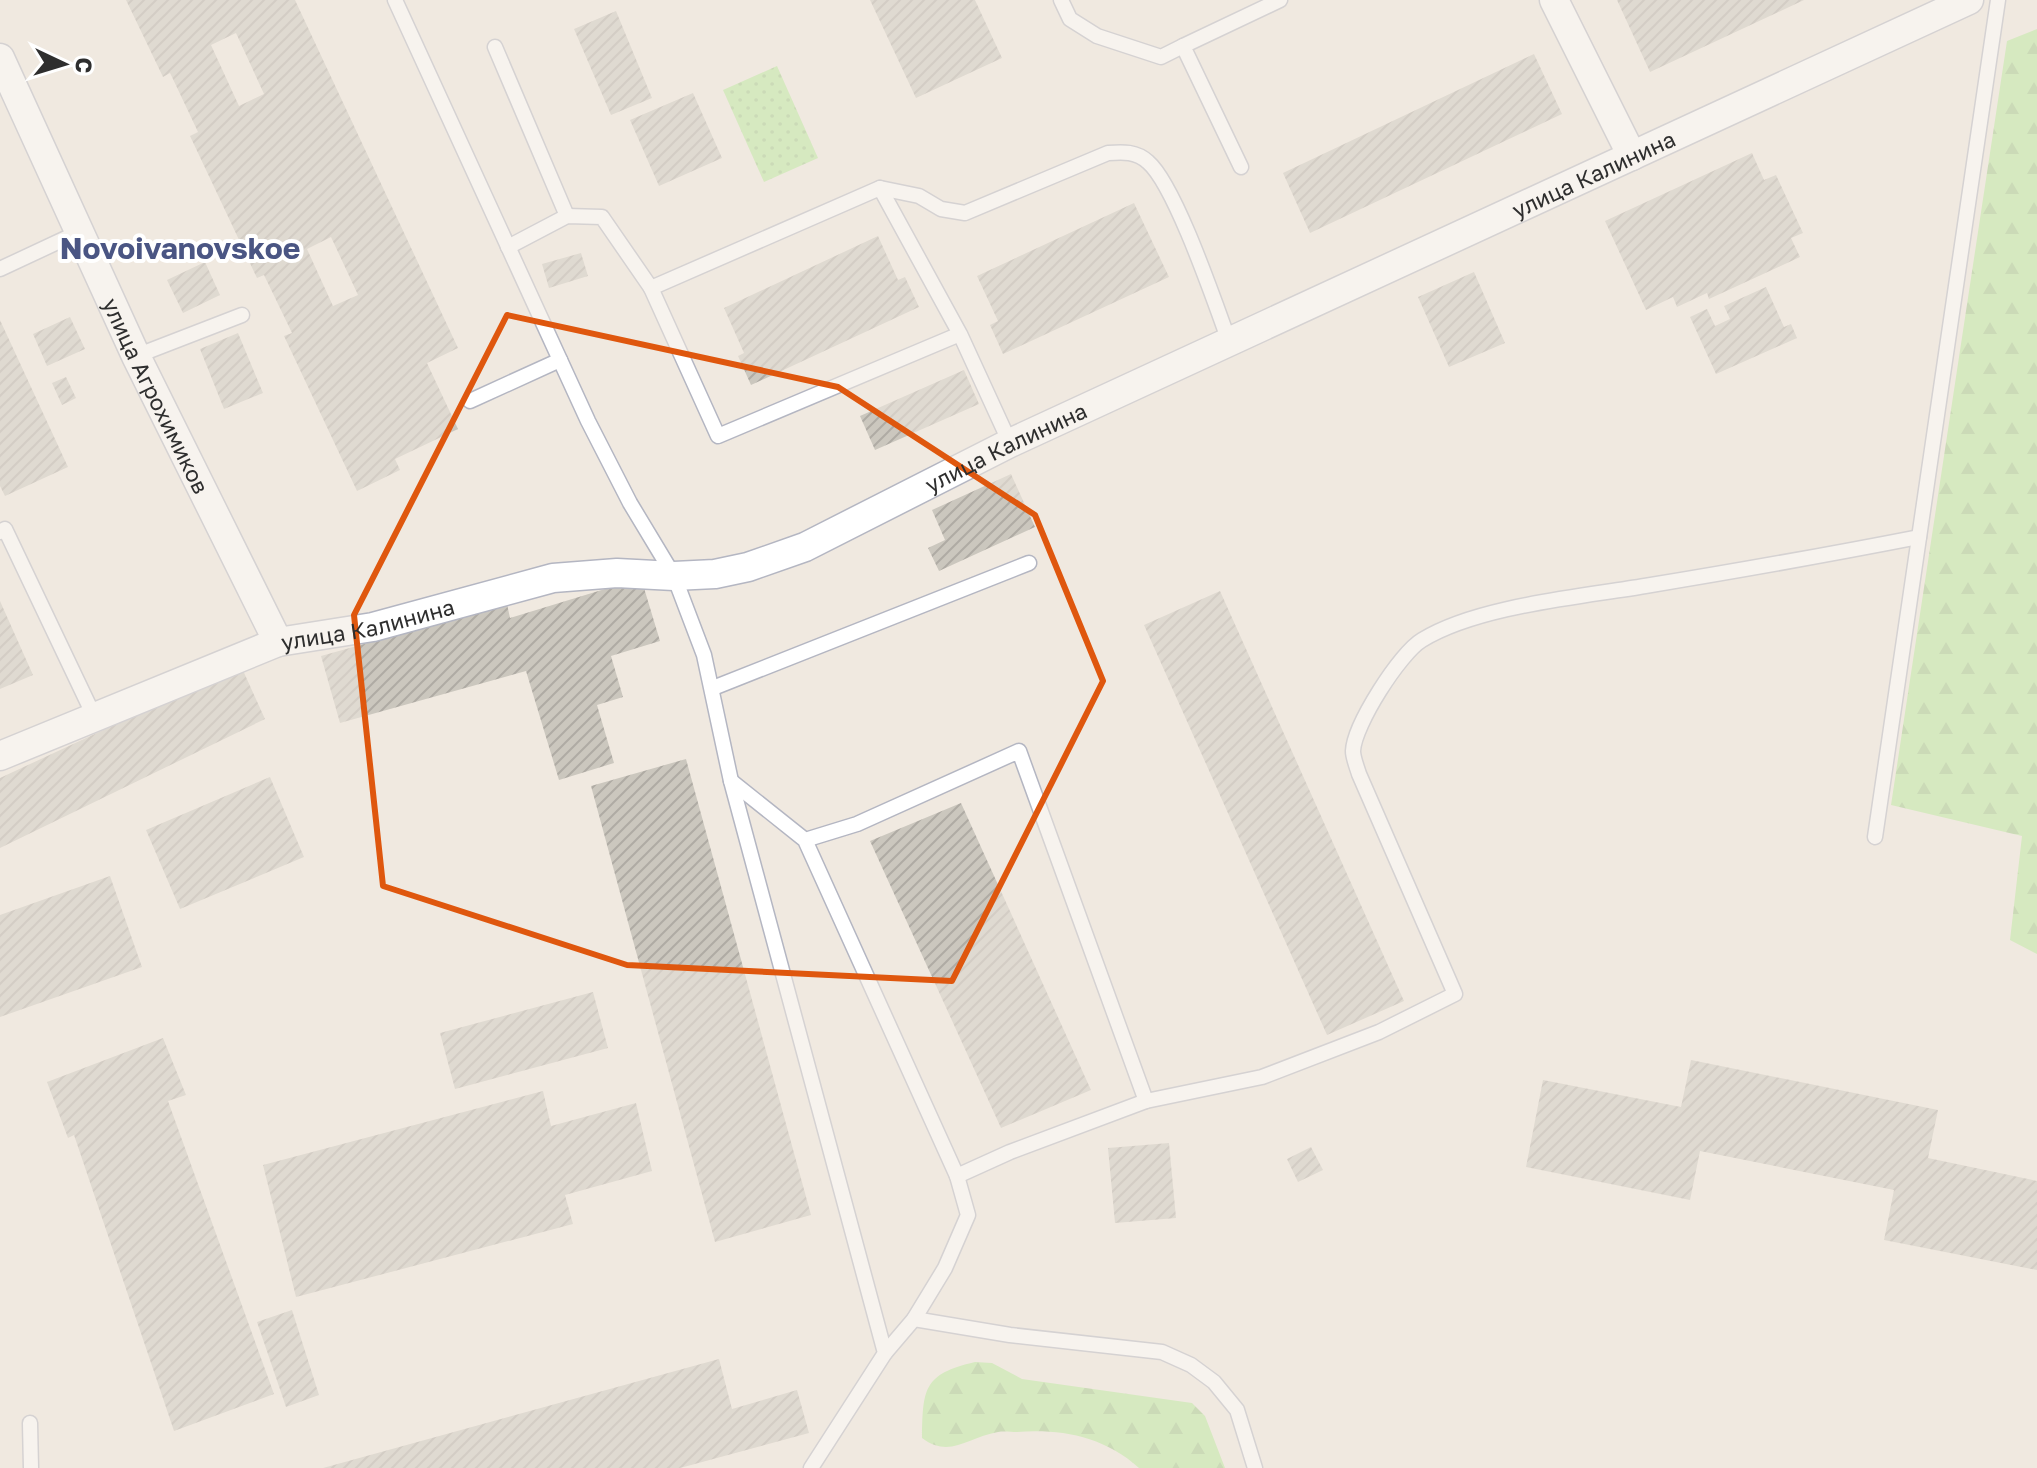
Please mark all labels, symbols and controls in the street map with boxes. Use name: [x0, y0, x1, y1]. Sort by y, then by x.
north arrow: [24, 24, 104, 104]
text: С: [70, 57, 98, 74]
street label: улица Калинина: [1507, 124, 1679, 223]
district label: Novoivanovskoe: [60, 230, 300, 266]
street label: улица Агрохимиков: [98, 294, 215, 498]
street label: улица Калинина: [920, 396, 1091, 497]
street label: улица Калинина: [279, 592, 457, 655]

